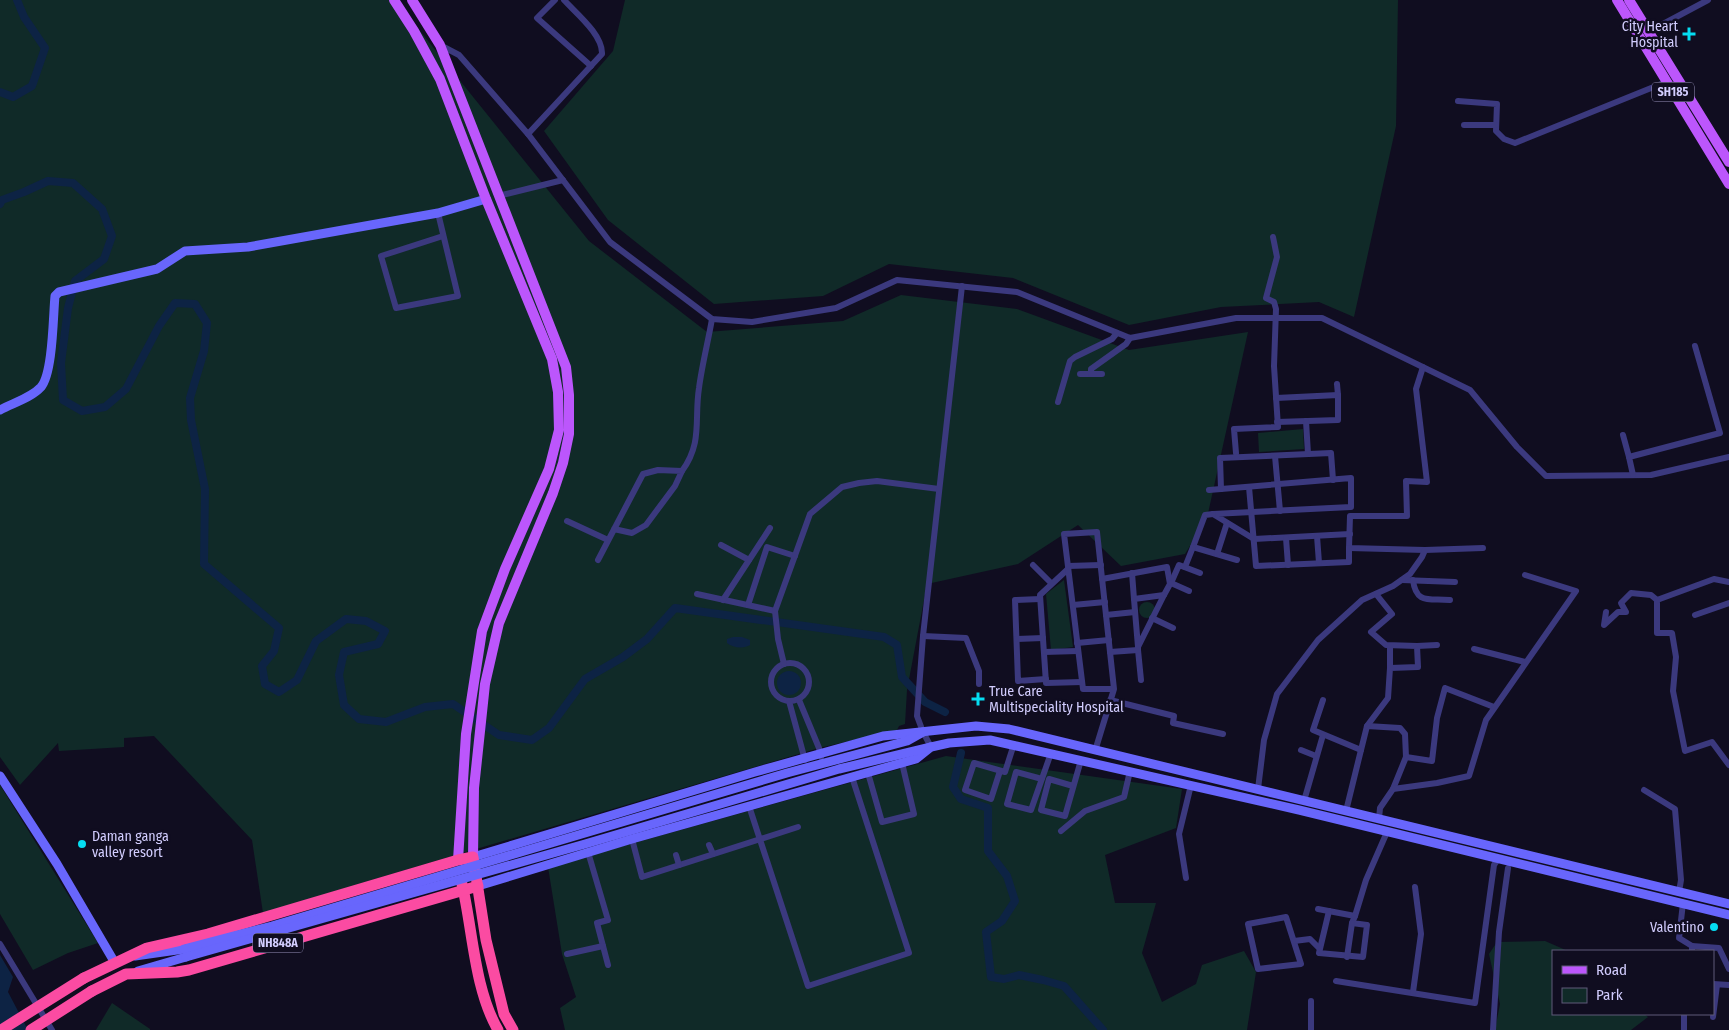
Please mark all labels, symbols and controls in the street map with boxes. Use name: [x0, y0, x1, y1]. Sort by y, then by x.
place label: City Heart Hospital: [1622, 18, 1678, 51]
marker: City Heart Hospital: [1682, 27, 1696, 41]
road number: SH185: [1652, 82, 1694, 101]
place label: True Care Multispeciality Hospital: [989, 683, 1124, 716]
marker: True Care Multispeciality Hospital: [971, 692, 985, 706]
place label: Daman ganga valley resort: [92, 828, 169, 861]
marker: Daman ganga valley resort: [76, 838, 88, 850]
place label: Valentino: [1650, 919, 1704, 936]
marker: Valentino: [1708, 921, 1720, 933]
road number: NH848A: [253, 934, 303, 952]
legend: [1552, 950, 1714, 1015]
text: Road: [1596, 961, 1627, 979]
text: Park: [1596, 986, 1623, 1004]

